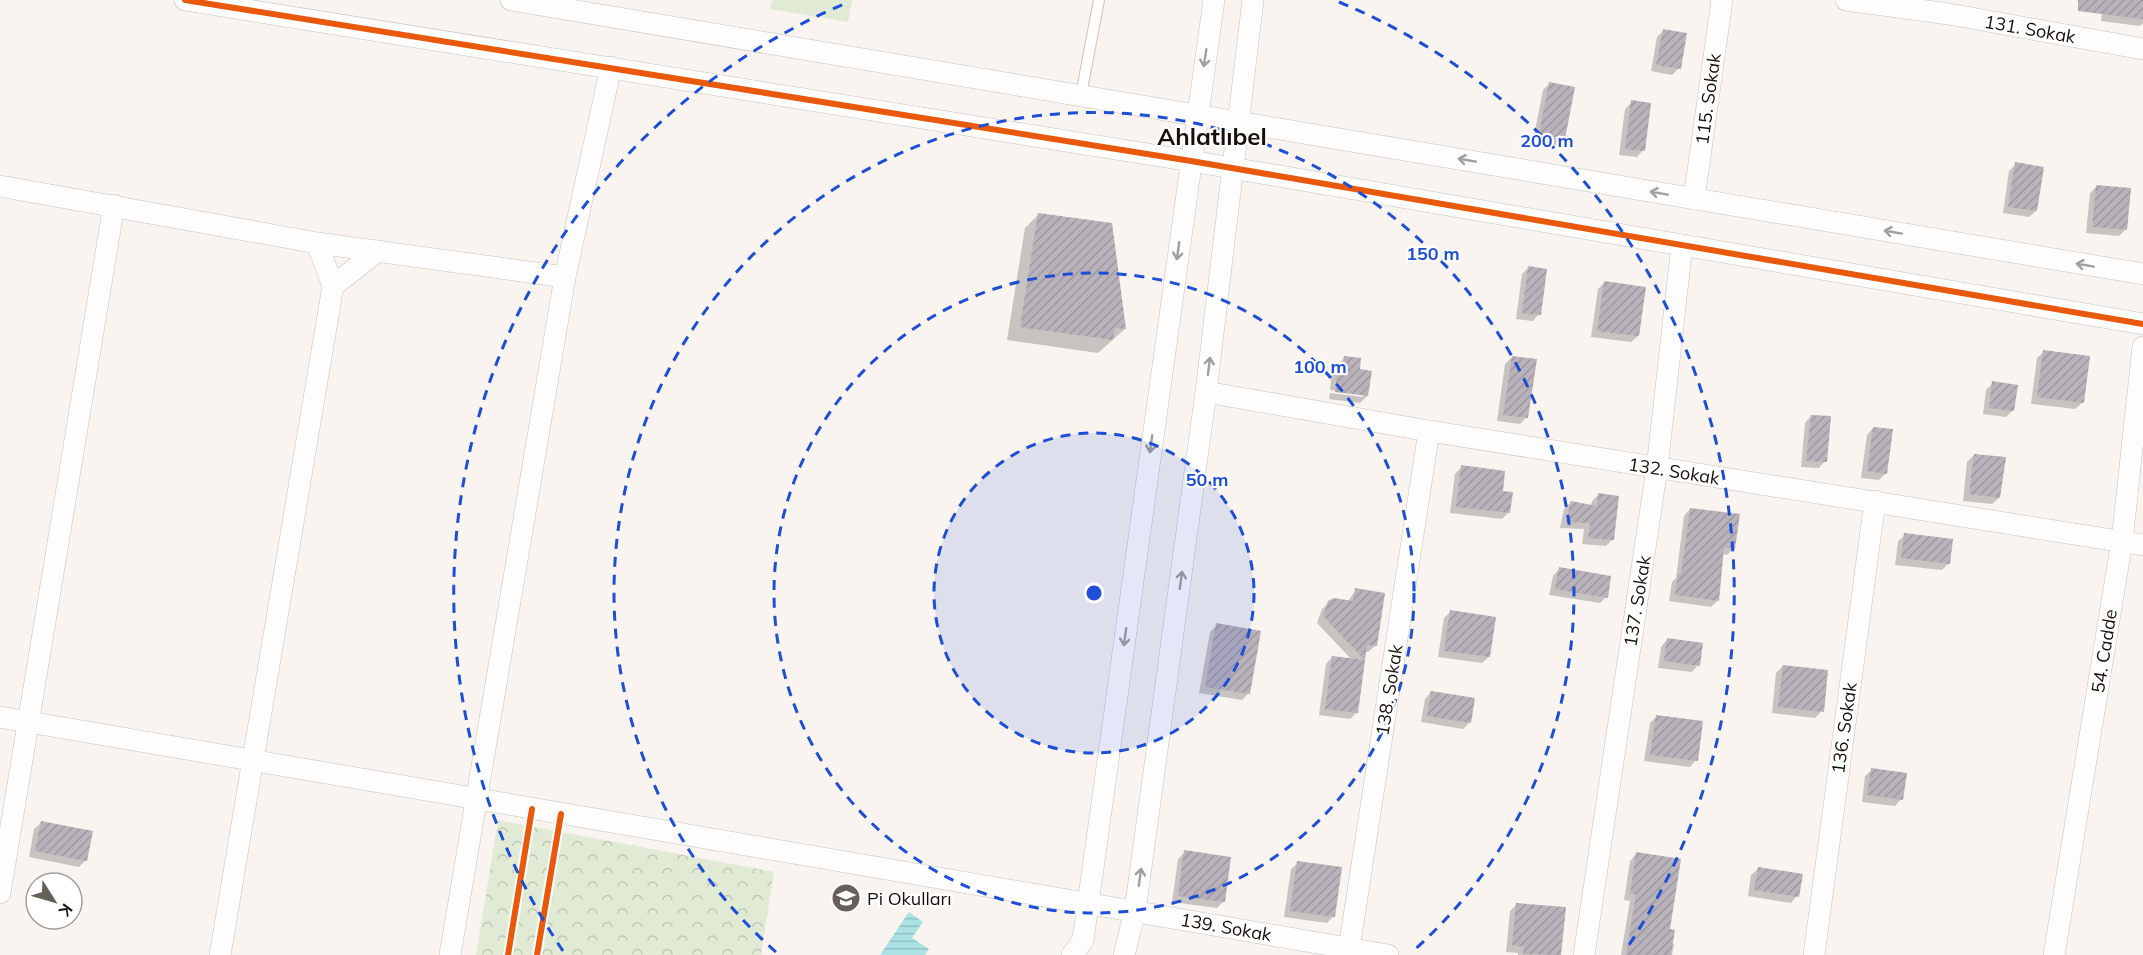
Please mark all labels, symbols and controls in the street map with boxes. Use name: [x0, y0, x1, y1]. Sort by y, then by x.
street label: 131. Sokak: [1983, 10, 2078, 48]
one-way arrow: [1200, 47, 1211, 67]
street label: 115. Sokak: [1690, 51, 1726, 146]
district label: Ahlatlıbel: [1157, 121, 1267, 151]
text: 200 m: [1520, 129, 1574, 152]
one-way arrow: [1458, 154, 1477, 165]
one-way arrow: [1650, 187, 1670, 198]
one-way arrow: [1884, 226, 1903, 237]
one-way arrow: [1172, 240, 1183, 260]
text: 150 m: [1406, 242, 1460, 265]
one-way arrow: [2076, 259, 2096, 270]
text: 100 m: [1293, 355, 1347, 378]
one-way arrow: [1204, 357, 1215, 377]
one-way arrow: [1145, 434, 1156, 453]
street label: 132. Sokak: [1627, 452, 1722, 490]
text: 50 m: [1186, 468, 1228, 491]
street label: 137. Sokak: [1618, 553, 1656, 648]
one-way arrow: [1175, 571, 1186, 591]
centre of rings: [1084, 583, 1104, 603]
street label: 54. Cadde: [2086, 607, 2122, 695]
one-way arrow: [1119, 627, 1130, 647]
street label: 138. Sokak: [1370, 642, 1408, 737]
street label: 136. Sokak: [1826, 680, 1862, 775]
one-way arrow: [1135, 868, 1146, 888]
north arrow: [24, 871, 84, 931]
school or university icon: Pi Okulları: [830, 882, 862, 914]
place label: Pi Okulları: [867, 887, 951, 910]
text: K: [54, 900, 77, 921]
street label: 139. Sokak: [1179, 908, 1274, 946]

